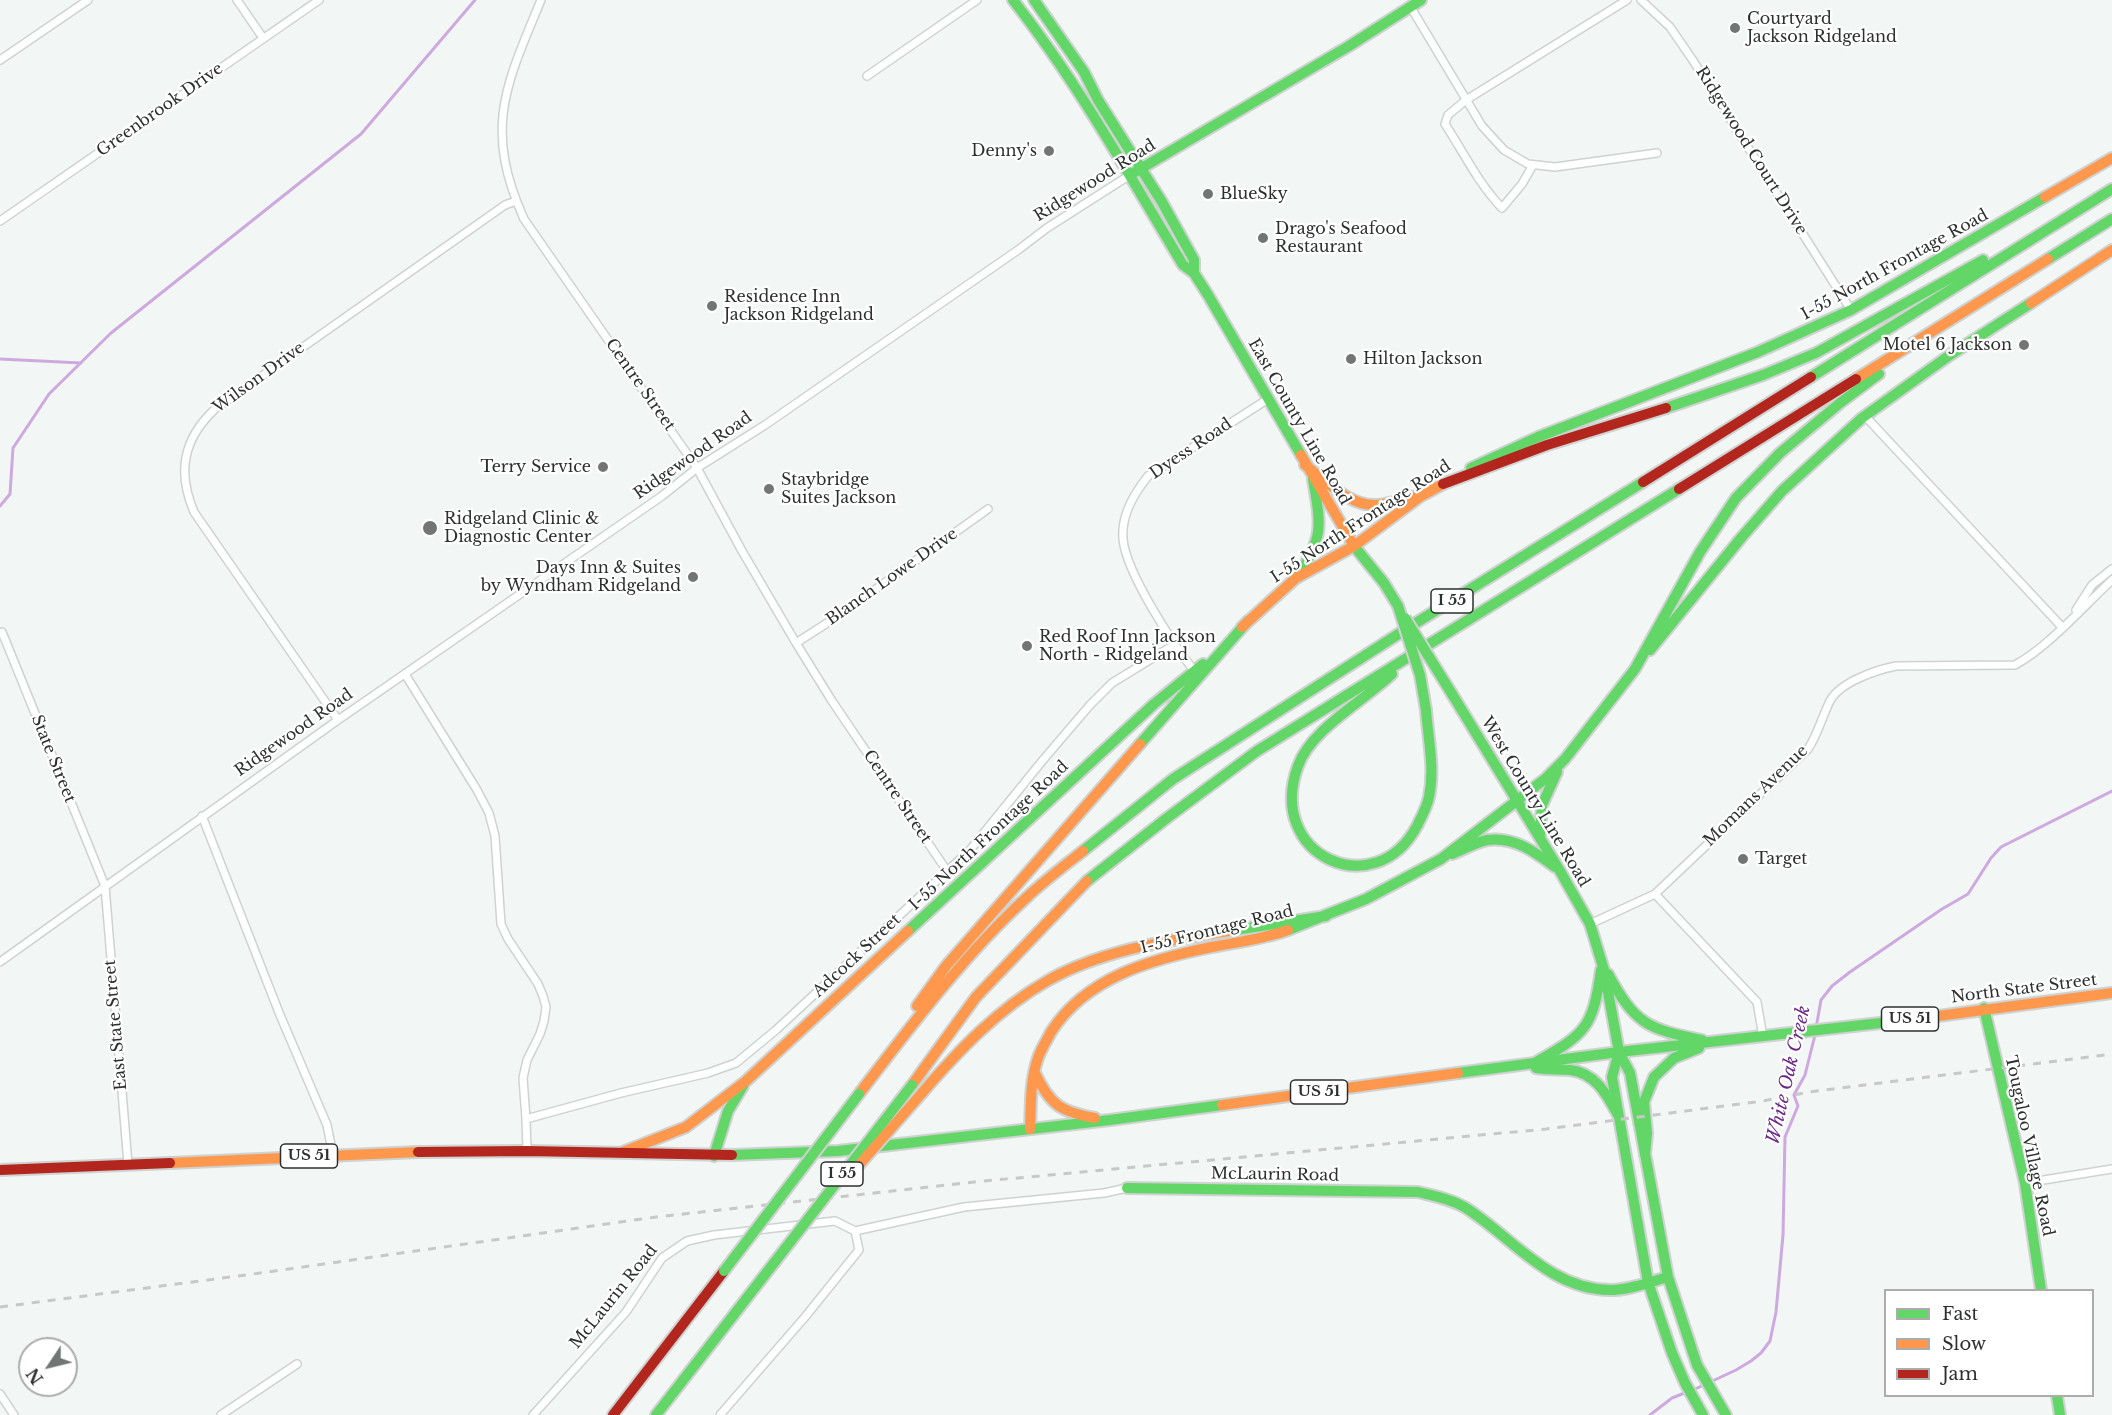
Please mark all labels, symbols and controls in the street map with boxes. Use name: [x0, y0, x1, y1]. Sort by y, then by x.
place label: Courtyard Jackson Ridgeland: [1747, 9, 1897, 47]
marker: Courtyard Jackson Ridgeland: [1728, 21, 1742, 35]
street label: Greenbrook Drive: [93, 59, 227, 161]
street label: Ridgewood Court Drive: [1691, 63, 1811, 239]
street label: Ridgewood Road: [1031, 136, 1159, 226]
place label: Denny's: [971, 141, 1037, 161]
marker: Denny's: [1042, 144, 1056, 158]
place label: BlueSky: [1220, 184, 1288, 204]
marker: BlueSky: [1201, 187, 1215, 201]
street label: I-55 North Frontage Road: [1798, 206, 1992, 324]
place label: Drago's Seafood Restaurant: [1275, 219, 1407, 257]
marker: Drago's Seafood Restaurant: [1256, 231, 1270, 245]
place label: Residence Inn Jackson Ridgeland: [724, 287, 874, 325]
marker: Residence Inn Jackson Ridgeland: [705, 299, 719, 313]
street label: Centre Street: [601, 335, 679, 435]
street label: East County Line Road: [1244, 335, 1354, 509]
place label: Motel 6 Jackson: [1883, 335, 2012, 355]
street label: Wilson Drive: [210, 338, 308, 418]
marker: Motel 6 Jackson: [2017, 338, 2031, 352]
place label: Hilton Jackson: [1363, 349, 1482, 369]
marker: Hilton Jackson: [1344, 352, 1358, 366]
street label: Ridgewood Road: [630, 408, 756, 504]
street label: Dyess Road: [1146, 415, 1236, 483]
place label: Terry Service: [481, 457, 591, 477]
street label: I-55 North Frontage Road: [1267, 457, 1455, 587]
marker: Terry Service: [596, 460, 610, 474]
place label: Staybridge Suites Jackson: [781, 470, 896, 508]
marker: Staybridge Suites Jackson: [762, 482, 776, 496]
place label: Ridgeland Clinic & Diagnostic Center: [444, 509, 599, 547]
marker: Ridgeland Clinic & Diagnostic Center: [421, 519, 439, 537]
street label: Blanch Lowe Drive: [823, 524, 961, 630]
place label: Days Inn & Suites by Wyndham Ridgeland: [481, 558, 681, 596]
marker: Days Inn & Suites by Wyndham Ridgeland: [686, 570, 700, 584]
road number: I 55: [1431, 589, 1473, 613]
place label: Red Roof Inn Jackson North - Ridgeland: [1039, 627, 1216, 665]
marker: Red Roof Inn Jackson North - Ridgeland: [1020, 639, 1034, 653]
street label: Ridgewood Road: [231, 685, 357, 781]
street label: State Street: [27, 712, 79, 806]
street label: West County Line Road: [1477, 713, 1593, 891]
street label: Momans Avenue: [1700, 741, 1812, 851]
street label: Centre Street: [859, 747, 935, 847]
street label: I-55 North Frontage Road: [905, 757, 1073, 915]
place label: Target: [1755, 849, 1807, 869]
marker: Target: [1736, 852, 1750, 866]
street label: I-55 Frontage Road: [1139, 902, 1295, 958]
street label: Adcock Street: [809, 910, 905, 1002]
street label: East State Street: [101, 959, 131, 1091]
street label: North State Street: [1950, 971, 2098, 1007]
water label: White Oak Creek: [1763, 1004, 1815, 1146]
road number: US 51: [1882, 1007, 1938, 1031]
street label: Tougaloo Village Road: [2000, 1054, 2058, 1238]
road number: US 51: [1290, 1080, 1348, 1104]
road number: US 51: [280, 1144, 338, 1168]
road number: I 55: [821, 1162, 863, 1186]
street label: McLaurin Road: [1211, 1164, 1339, 1186]
street label: McLaurin Road: [566, 1241, 662, 1353]
legend: [1884, 1289, 2094, 1397]
text: Fast: [1942, 1303, 1978, 1325]
text: Slow: [1942, 1333, 1986, 1355]
north arrow: [18, 1337, 78, 1397]
text: Jam: [1942, 1363, 1978, 1385]
text: N: [22, 1364, 47, 1388]

